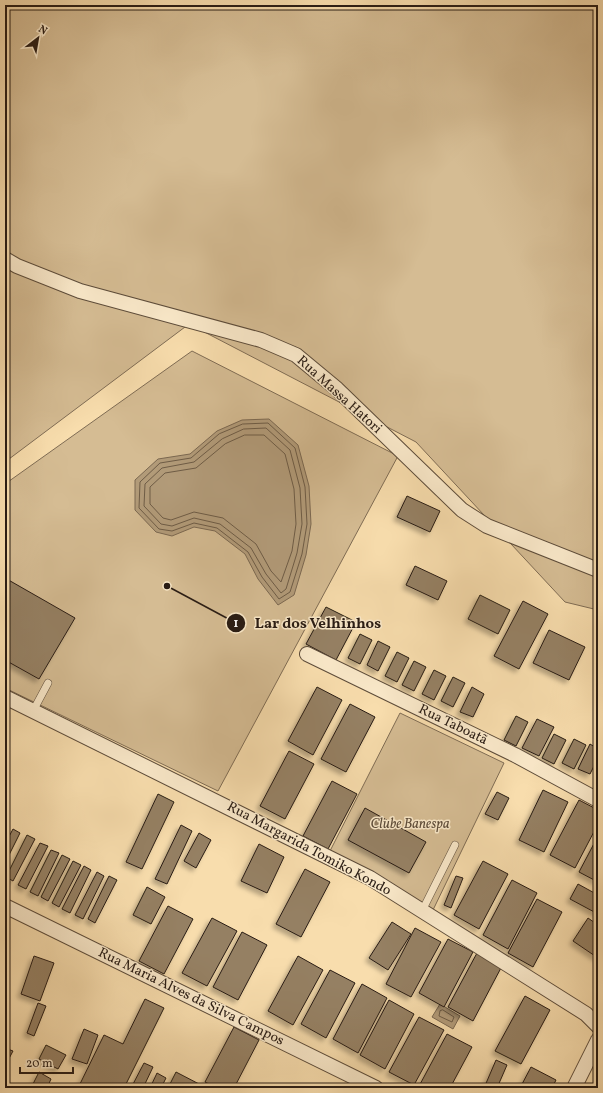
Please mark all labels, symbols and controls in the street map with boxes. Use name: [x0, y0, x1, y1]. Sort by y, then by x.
north arrow: [18, 18, 58, 58]
text: N: [35, 22, 50, 39]
street label: Rua Massa Hatori: [292, 352, 386, 438]
callout: Lar dos Velhinhos: [226, 609, 389, 636]
text: Lar dos Velhinhos: [255, 614, 381, 635]
text: 1: [234, 616, 239, 632]
street label: Rua Taboatã: [415, 700, 491, 750]
street label: Rua Margarida Tomiko Kondo: [223, 798, 395, 900]
park label: Clube Banespa: [370, 815, 450, 834]
street label: Rua Maria Alves da Silva Campos: [95, 944, 287, 1050]
scale bar: [20, 1049, 73, 1075]
text: 20 m: [26, 1056, 53, 1072]

